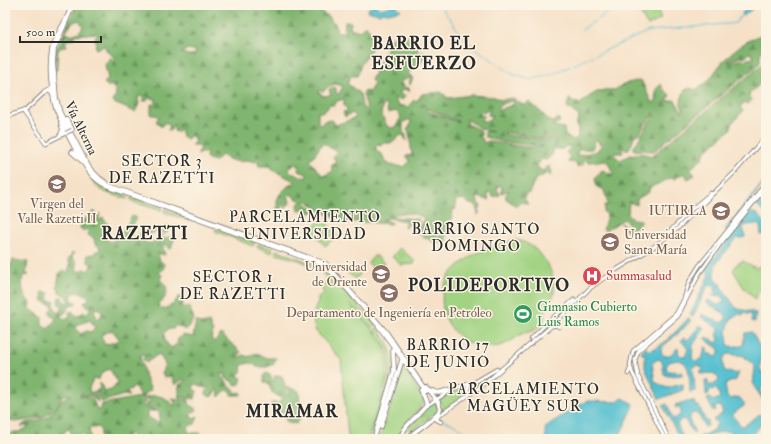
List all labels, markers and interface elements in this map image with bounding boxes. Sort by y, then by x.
scale bar [20,18,101,44]
text: 500 m [26,25,56,40]
district label: BARRIO EL ESFUERZO [371,33,477,74]
street label: Vía Alterna [61,99,101,158]
district label: SECTOR 3 DE RAZETTI [109,152,215,188]
school or university icon: Virgen del Valle Razetti II [46,173,68,195]
place label: Virgen del Valle Razetti II [17,196,97,227]
school or university icon: IUTIRLA [710,200,732,222]
place label: IUTIRLA [649,203,708,219]
district label: PARCELAMIENTO UNIVERSIDAD [229,208,381,244]
district label: BARRIO SANTO DOMINGO [412,220,540,256]
district label: RAZETTI [101,223,189,244]
place label: Universidad Santa María [624,227,688,258]
school or university icon: Universidad Santa María [599,231,621,253]
place label: Universidad de Oriente [305,259,368,290]
school or university icon: Universidad de Oriente [370,263,392,285]
hospital icon: Summasalud [581,265,603,287]
district label: SECTOR 1 DE RAZETTI [180,268,286,304]
place label: Summasalud [606,268,672,284]
district label: POLIDEPORTIVO [408,275,570,296]
school or university icon: Departamento de Ingeniería en Petróleo [378,282,400,304]
place label: Gimnasio Cubierto Luis Ramos [537,299,637,330]
sports icon: Gimnasio Cubierto Luis Ramos [512,303,534,325]
place label: Departamento de Ingeniería en Petróleo [286,305,492,322]
district label: BARRIO 17 DE JUNIO [406,336,490,373]
district label: PARCELAMIENTO MAGÜEY SUR [448,380,600,416]
district label: MIRAMAR [245,401,338,422]

